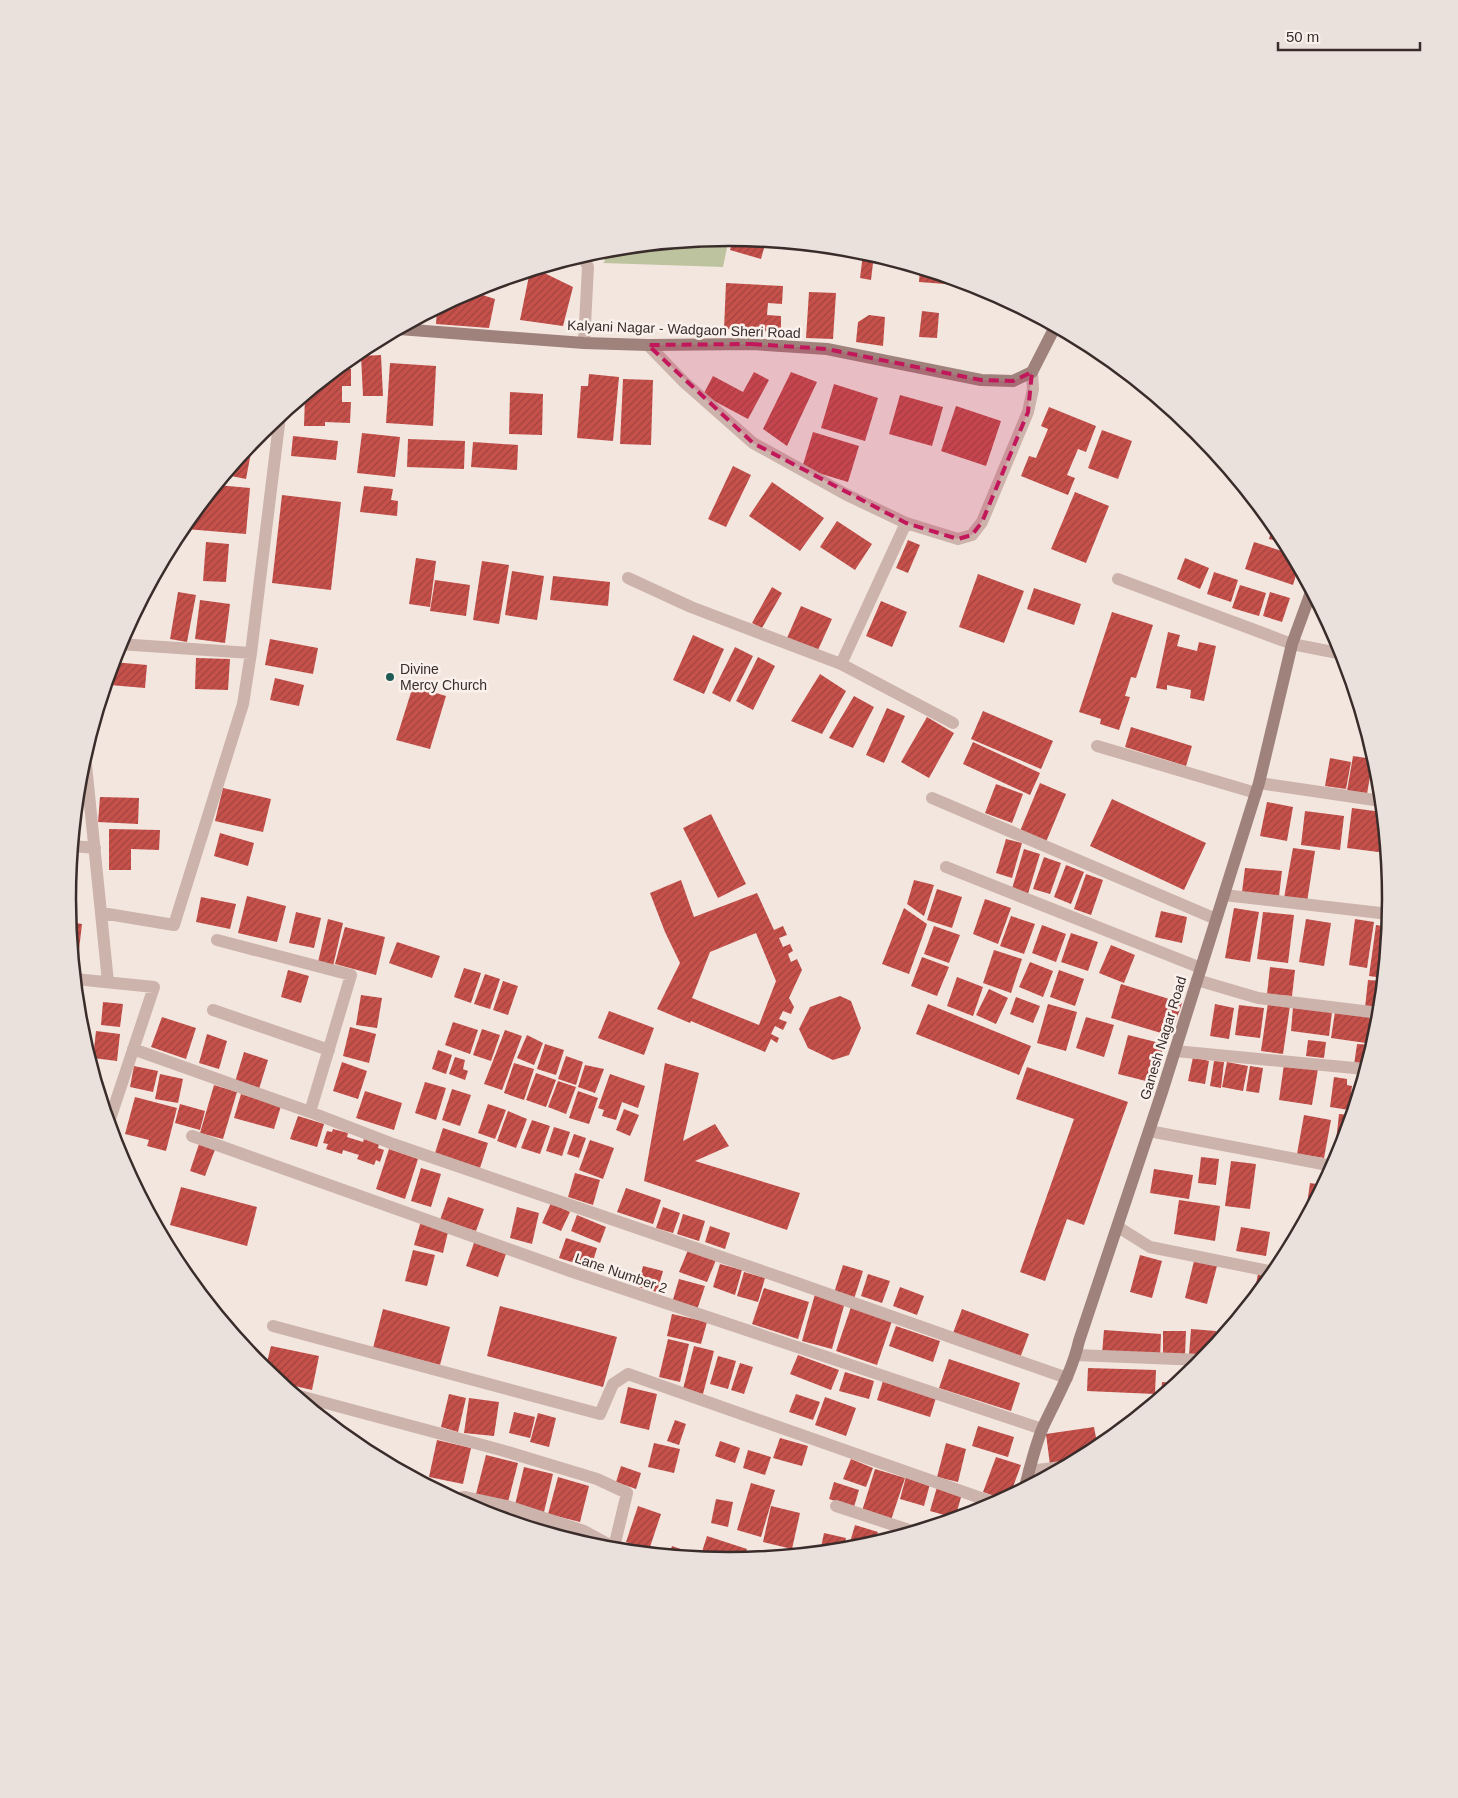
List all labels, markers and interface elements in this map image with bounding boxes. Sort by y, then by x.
scale bar [1278,20,1420,52]
text: 50 m [1286,28,1319,45]
street label: Kalyani Nagar - Wadgaon Sheri Road [567,317,801,341]
place label: Divine Mercy Church [400,661,487,693]
marker: Divine Mercy Church [384,671,396,683]
street label: Ganesh Nagar Road [1137,974,1189,1102]
street label: Lane Number 2 [573,1250,669,1296]

